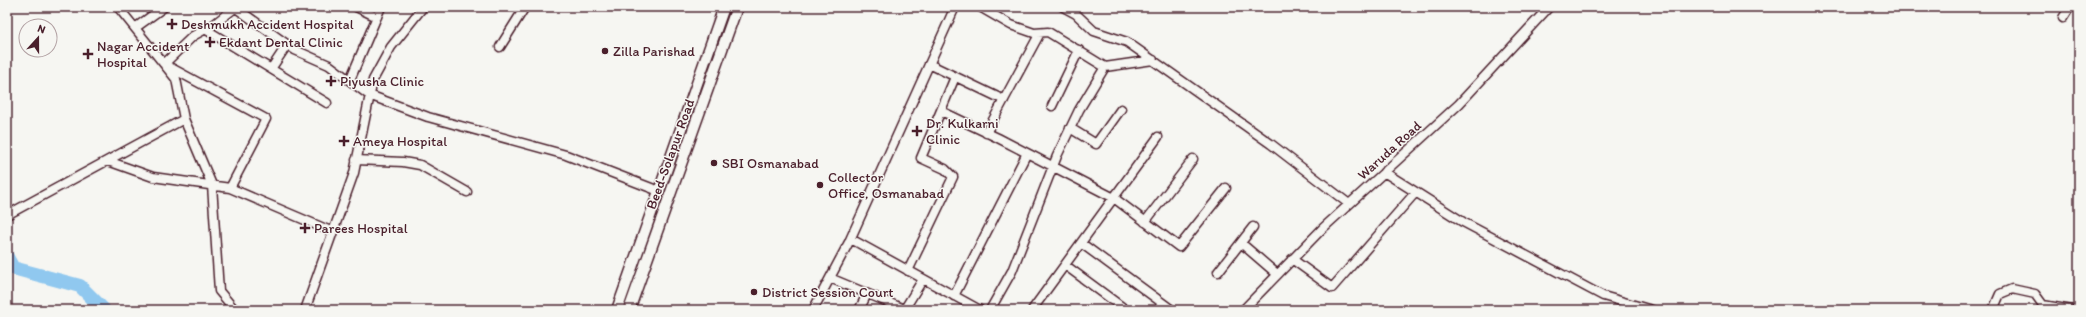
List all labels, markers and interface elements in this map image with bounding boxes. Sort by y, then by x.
place label: Deshmukh Accident Hospital [181,16,354,33]
north arrow [18,18,58,58]
marker: Deshmukh Accident Hospital [166,18,178,30]
text: N [36,22,47,37]
place label: Ekdant Dental Clinic [219,34,343,51]
marker: Ekdant Dental Clinic [204,36,216,48]
place label: Nagar Accident Hospital [97,38,189,71]
place label: Zilla Parishad [613,43,695,60]
marker: Zilla Parishad [600,46,610,56]
marker: Nagar Accident Hospital [82,48,94,60]
place label: Piyusha Clinic [340,73,424,90]
marker: Piyusha Clinic [325,75,337,87]
street label: Beed-Solapur Road [643,96,698,212]
place label: Dr. Kulkarni Clinic [926,115,999,148]
street label: Waruda Road [1354,117,1425,183]
marker: Dr. Kulkarni Clinic [911,125,923,137]
place label: Ameya Hospital [353,133,447,150]
marker: Ameya Hospital [338,135,350,147]
place label: SBI Osmanabad [722,155,819,172]
marker: SBI Osmanabad [709,158,719,168]
place label: Collector Office, Osmanabad [828,169,944,202]
marker: Collector Office, Osmanabad [815,180,825,190]
place label: Parees Hospital [314,220,408,237]
marker: Parees Hospital [299,222,311,234]
place label: District Session Court [762,284,894,301]
marker: District Session Court [749,287,759,297]

